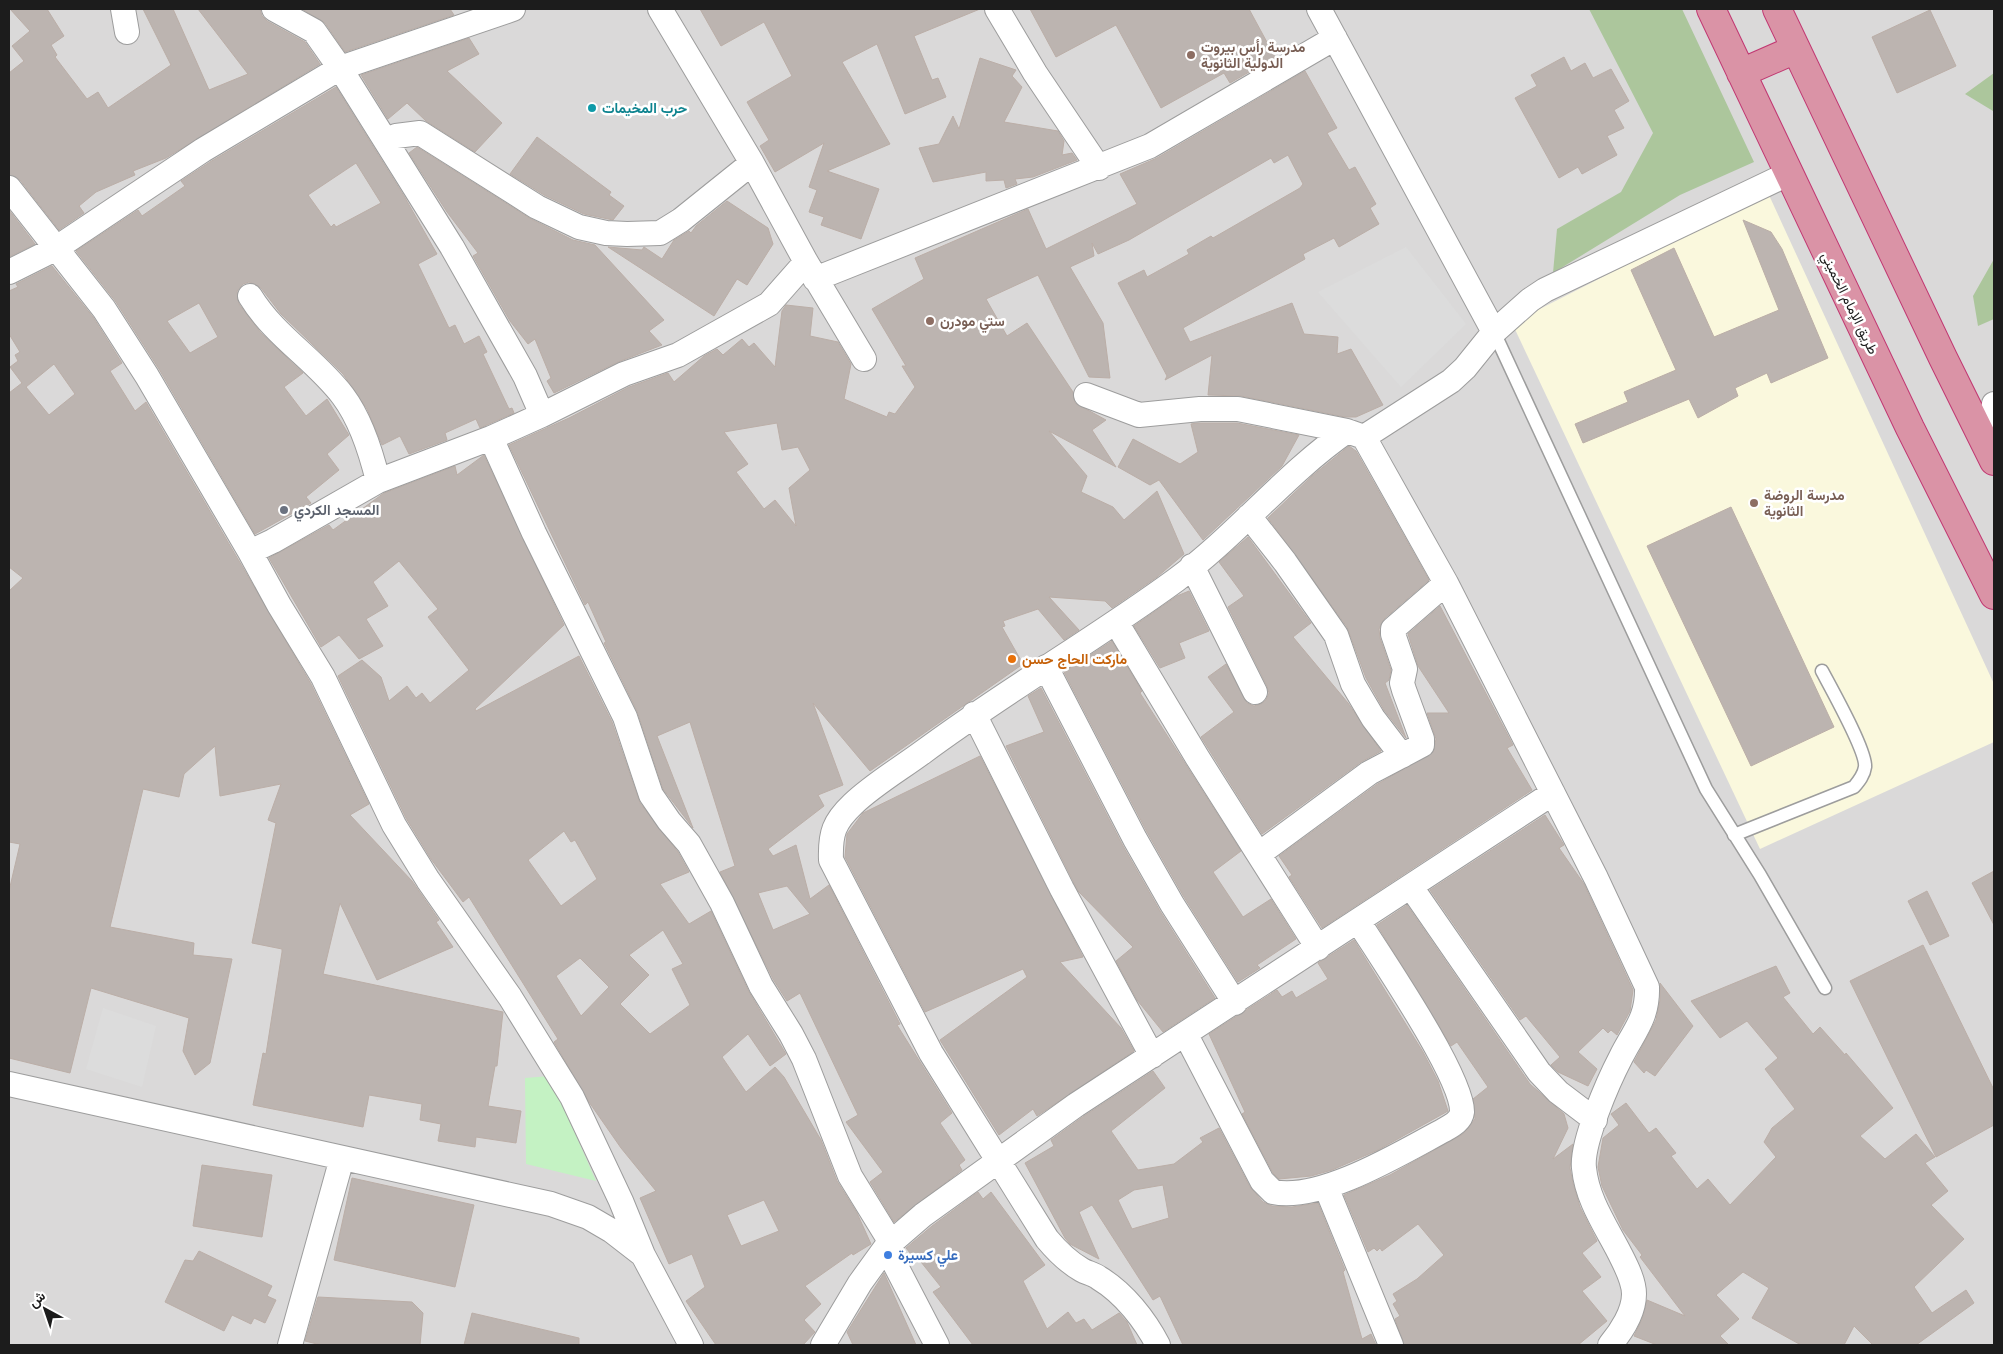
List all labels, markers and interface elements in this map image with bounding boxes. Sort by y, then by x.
place label: مدرسة رأس بيروت الدولية الثانوية [1201,38,1306,72]
marker: مدرسة رأس بيروت الدولية الثانوية [1185,49,1197,61]
place label: حرب المخيمات [602,99,688,117]
marker: حرب المخيمات [586,102,598,114]
street label: طريق الإمام الخميني [1815,249,1883,358]
place label: ستي مودرن [940,312,1005,333]
marker: ستي مودرن [924,315,936,327]
place label: مدرسة الروضة الثانوية [1764,486,1845,520]
marker: مدرسة الروضة الثانوية [1748,497,1760,509]
place label: المسجد الكردي [294,501,379,522]
marker: المسجد الكردي [278,504,290,516]
place label: ماركت الحاج حسن [1022,650,1127,669]
marker: ماركت الحاج حسن [1006,653,1018,665]
place label: علي كسيرة [898,1246,958,1267]
marker: علي كسيرة [882,1249,894,1261]
north arrow [20,1284,70,1334]
text: ش [24,1287,49,1311]

